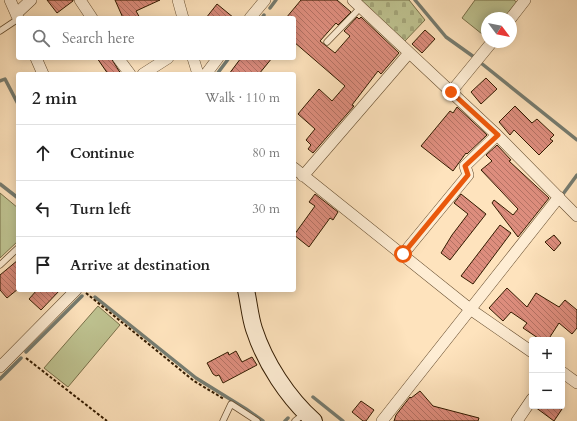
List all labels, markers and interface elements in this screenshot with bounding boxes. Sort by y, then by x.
north arrow [481,12,517,48]
search box [16,16,296,60]
icon: search [30,27,52,49]
text: Search here [62,28,135,48]
route end [442,83,460,101]
text: 2 min [32,87,77,110]
text: Walk · 110 m [205,89,280,107]
icon: ahead [32,142,54,164]
text: Continue [70,143,135,163]
text: 80 m [252,144,280,162]
icon: left [32,198,54,220]
text: Turn left [70,199,131,219]
text: 30 m [252,200,280,218]
route start [394,245,412,263]
icon: arrive [32,254,54,276]
text: Arrive at destination [70,255,210,275]
map controls [529,337,565,409]
button: + [529,337,565,373]
button: − [529,373,565,409]

